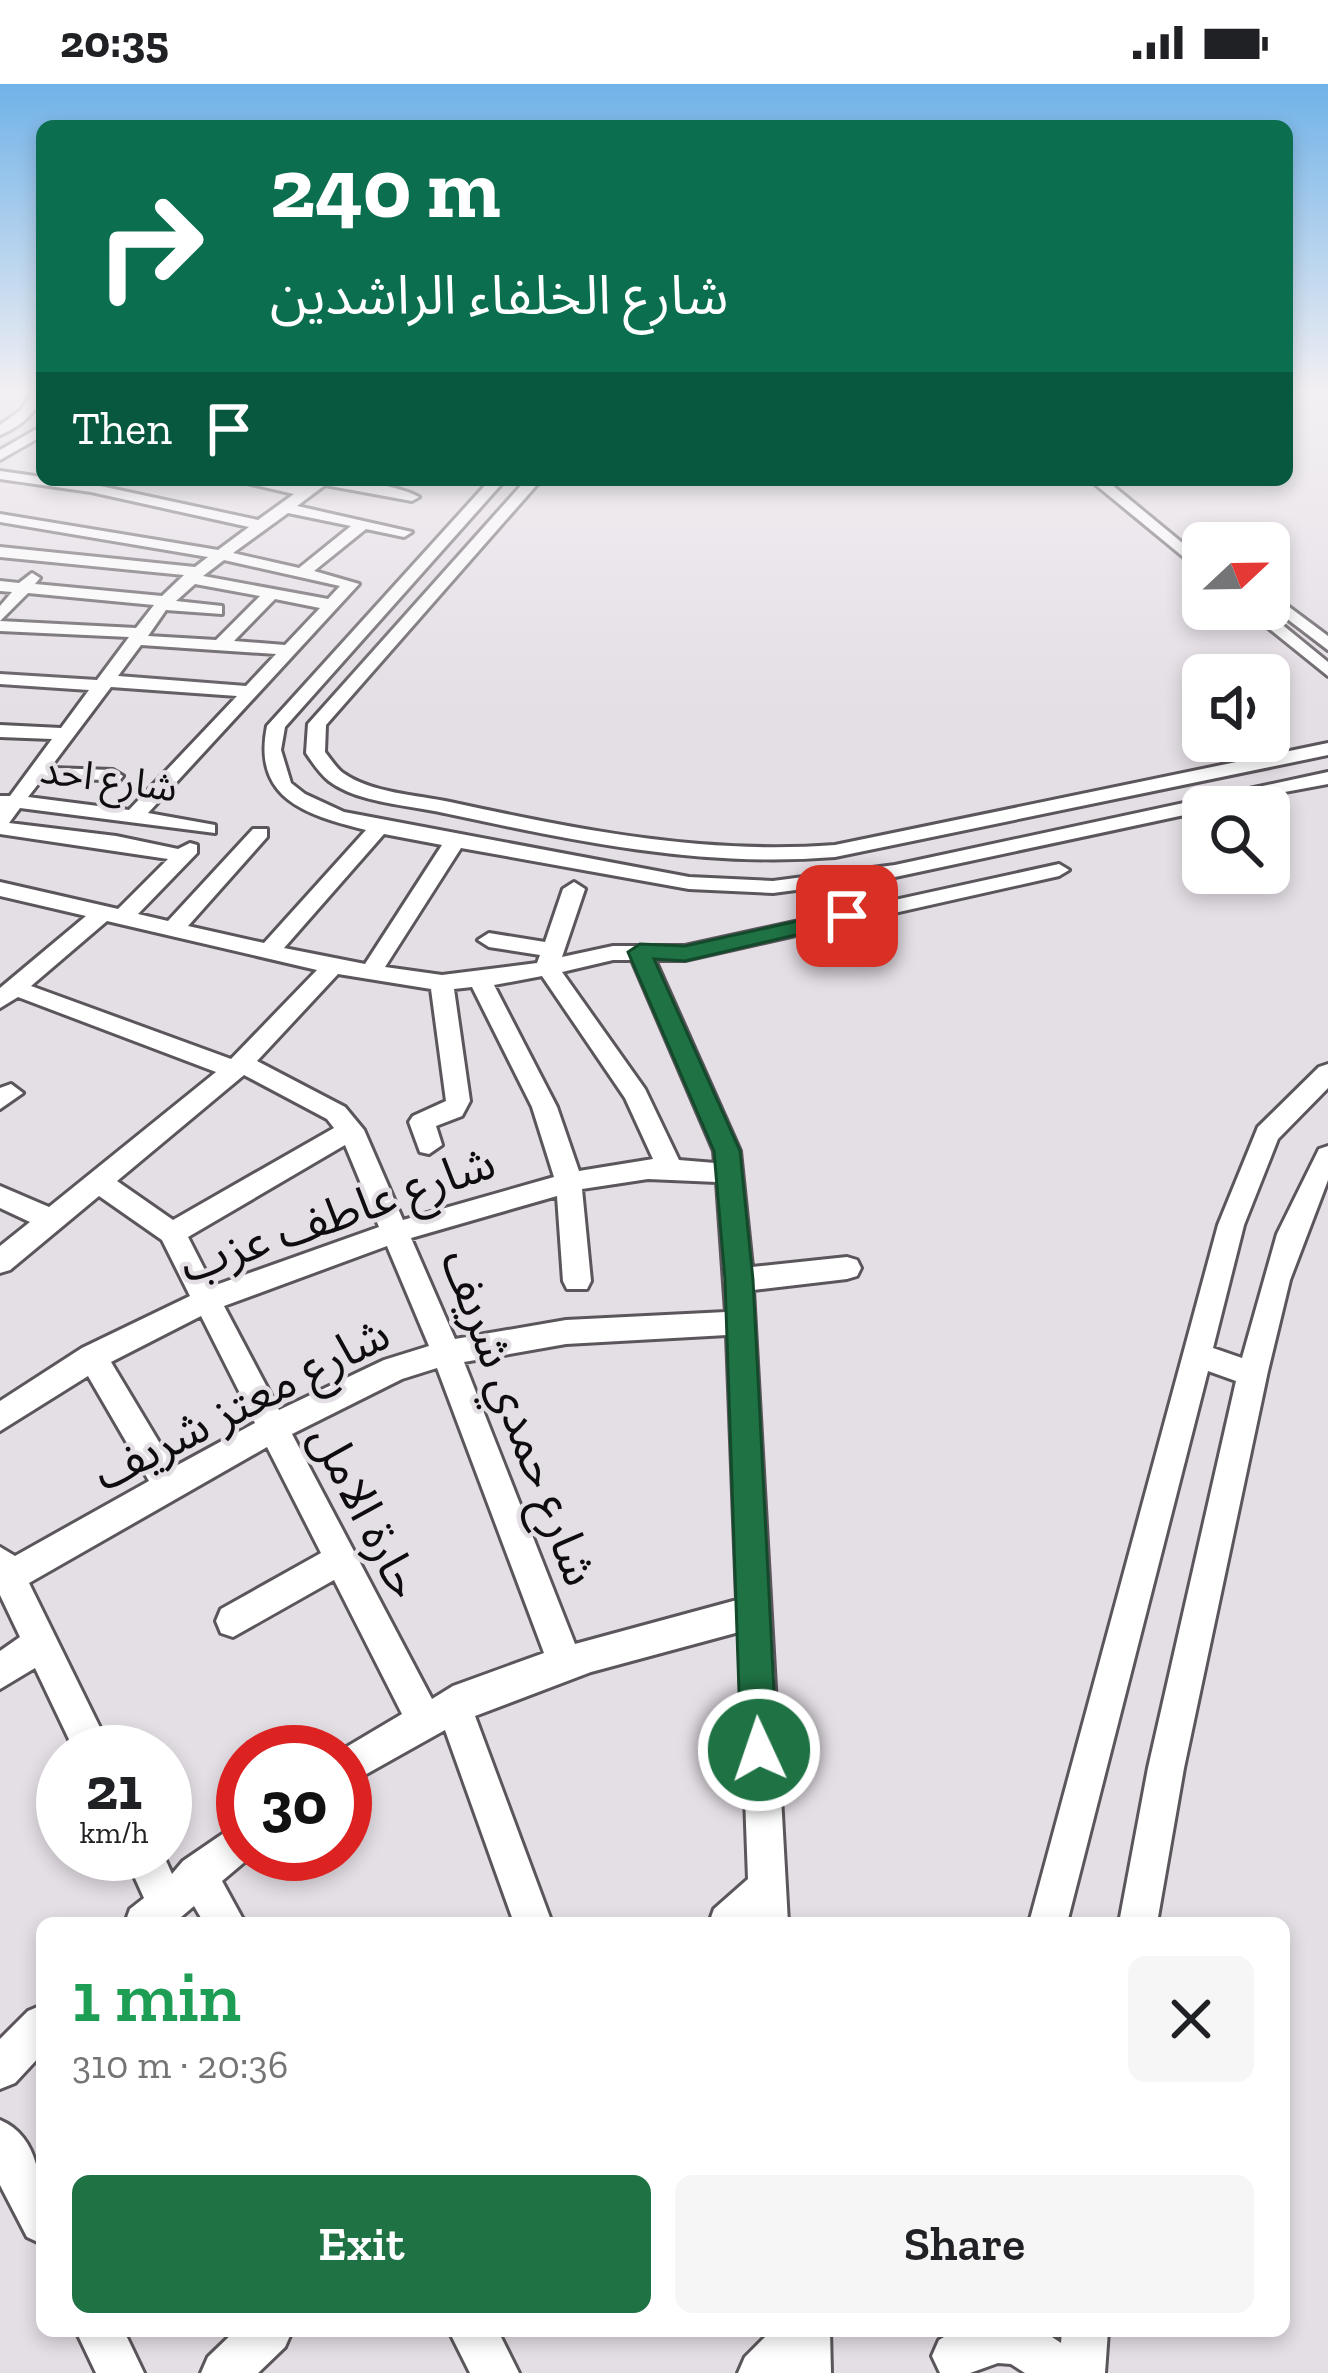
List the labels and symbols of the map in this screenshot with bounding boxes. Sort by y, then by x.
north arrow [1182,522,1290,630]
street label: شارع احد [37,746,180,816]
pin [796,865,898,967]
street label: شارع عاطف عزب [172,1133,504,1301]
street label: شارع حمدي شريف [422,1241,610,1596]
street label: شارع معتز شريف [84,1304,402,1509]
street label: حارة الامل [299,1415,435,1608]
position arrow [696,1687,822,1813]
speed limit sign: 30 [216,1725,372,1881]

